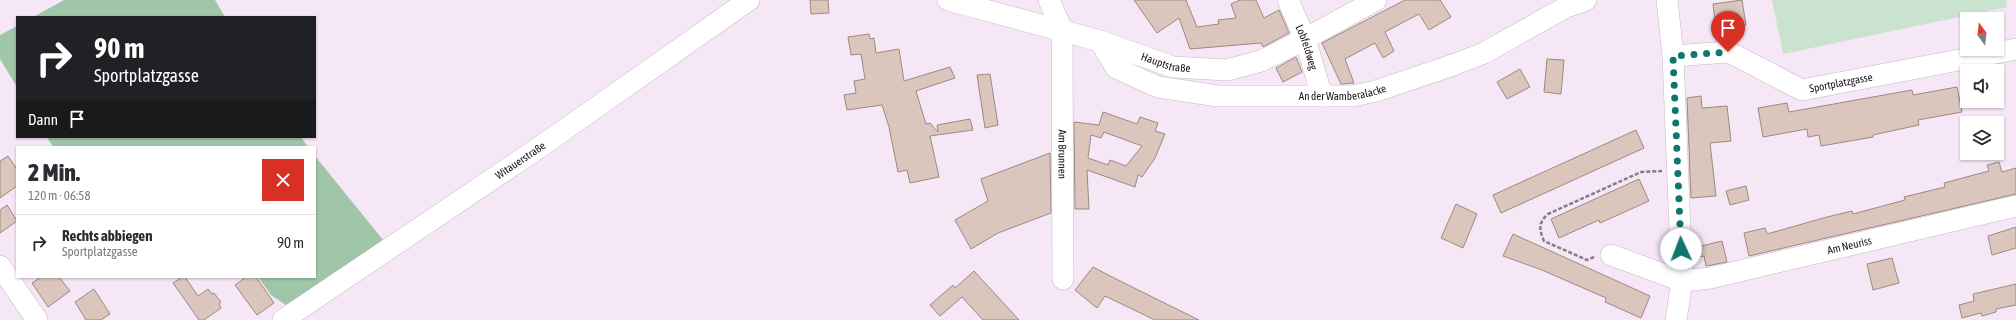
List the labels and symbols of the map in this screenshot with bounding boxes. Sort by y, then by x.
pin [1711,11,1745,52]
north arrow [1960,12,2004,56]
street label: Lobfeldweg [1294,23,1320,72]
street label: Hauptstraße [1140,50,1191,74]
street label: Sportplatzgasse [1808,71,1873,94]
street label: An der Wamberalacke [1299,82,1388,102]
street label: Am Brunnen [1056,129,1069,179]
street label: Witauerstraße [493,139,548,181]
position arrow [1660,228,1702,270]
street label: Am Neuriss [1826,234,1873,256]

